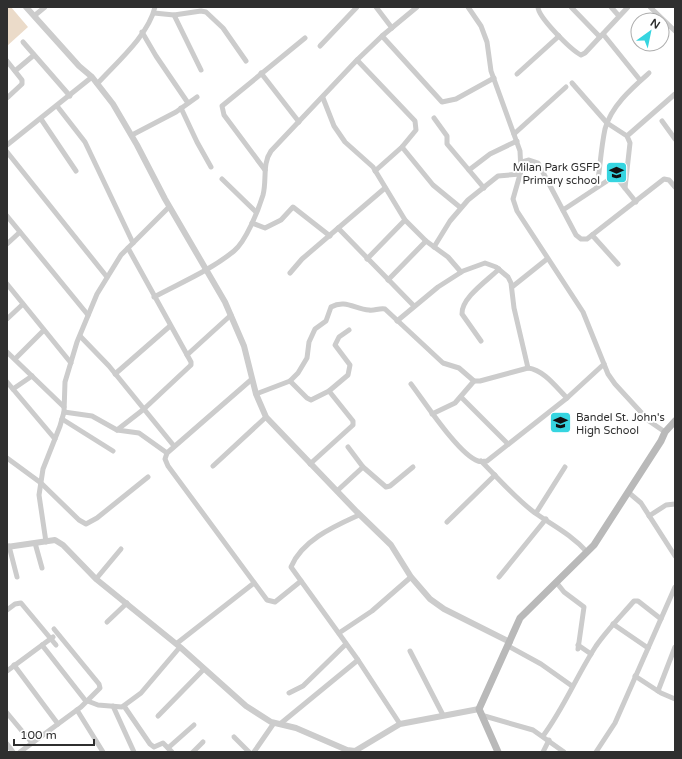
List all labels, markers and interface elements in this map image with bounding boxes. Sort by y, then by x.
north arrow [630,12,670,52]
text: N [648,16,662,32]
school or university icon: Milan Park GSFP Primary school [603,160,629,186]
place label: Milan Park GSFP Primary school [513,161,600,187]
school or university icon: Bandel St. John's High School [547,410,573,436]
place label: Bandel St. John's High School [576,411,665,437]
scale bar [14,721,94,747]
text: 100 m [20,728,57,742]

